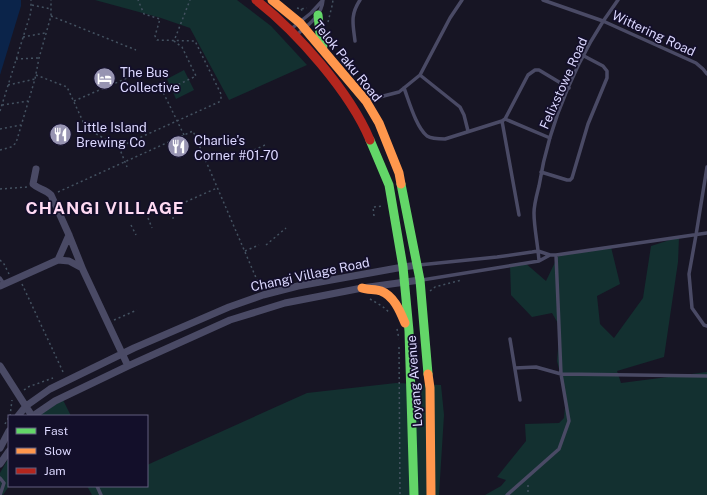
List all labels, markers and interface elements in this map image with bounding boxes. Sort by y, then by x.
street label: Wittering Road [610,8,698,59]
street label: Telok Paku Road [310,18,385,105]
street label: Felixstowe Road [536,35,590,131]
place label: The Bus Collective [120,65,180,95]
hotel icon: The Bus Collective [92,66,118,92]
place label: Little Island Brewing Co [76,120,147,150]
restaurant icon: Little Island Brewing Co [48,121,74,147]
place label: Charlie's Corner #01-70 [194,133,279,163]
restaurant icon: Charlie's Corner #01-70 [166,134,192,160]
district label: CHANGI VILLAGE [25,198,185,218]
street label: Changi Village Road [249,255,371,294]
street label: Loyang Avenue [404,335,425,427]
legend [8,415,148,487]
text: Fast [44,424,69,438]
text: Slow [44,444,72,458]
text: Jam [44,464,66,478]

